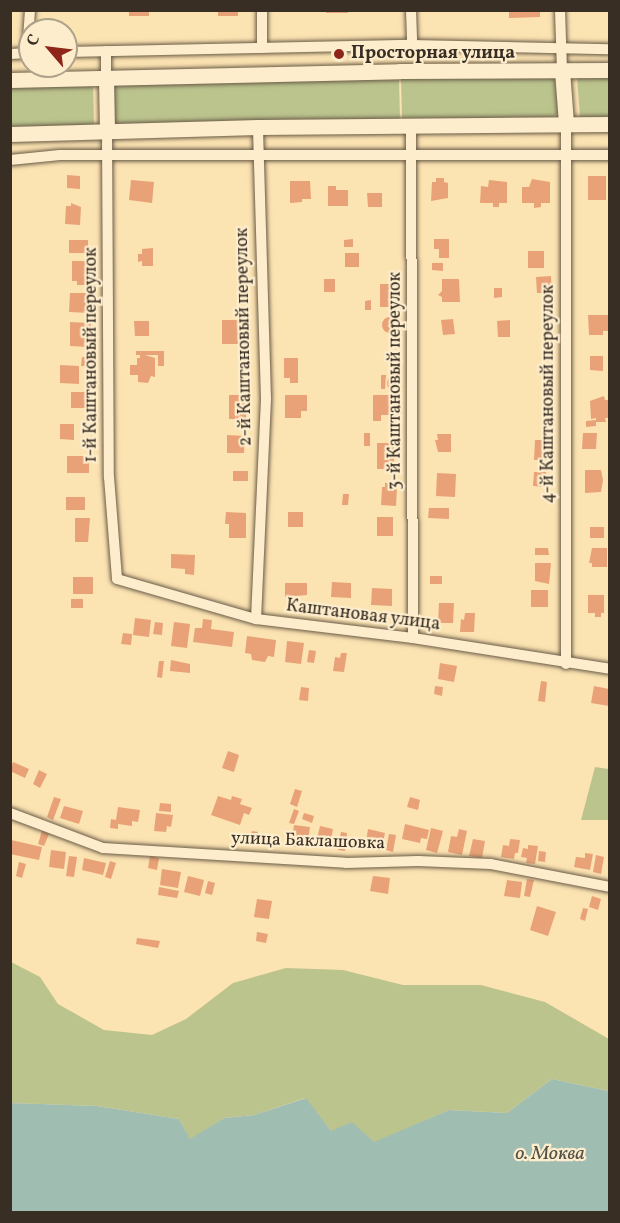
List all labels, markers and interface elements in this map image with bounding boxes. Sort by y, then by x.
north arrow [18,18,78,78]
text: С [22,31,46,50]
place label: Просторная улица [351,43,515,65]
marker: Просторная улица [332,47,346,61]
street label: 2-й Каштановый переулок [232,228,258,446]
street label: 1-й Каштановый переулок [81,247,103,463]
street label: 3-й Каштановый переулок [385,272,407,490]
street label: 4-й Каштановый переулок [538,285,560,503]
street label: Каштановая улица [284,596,442,636]
street label: улица Баклашовка [230,829,386,855]
water label: о. Моква [515,1142,585,1166]

